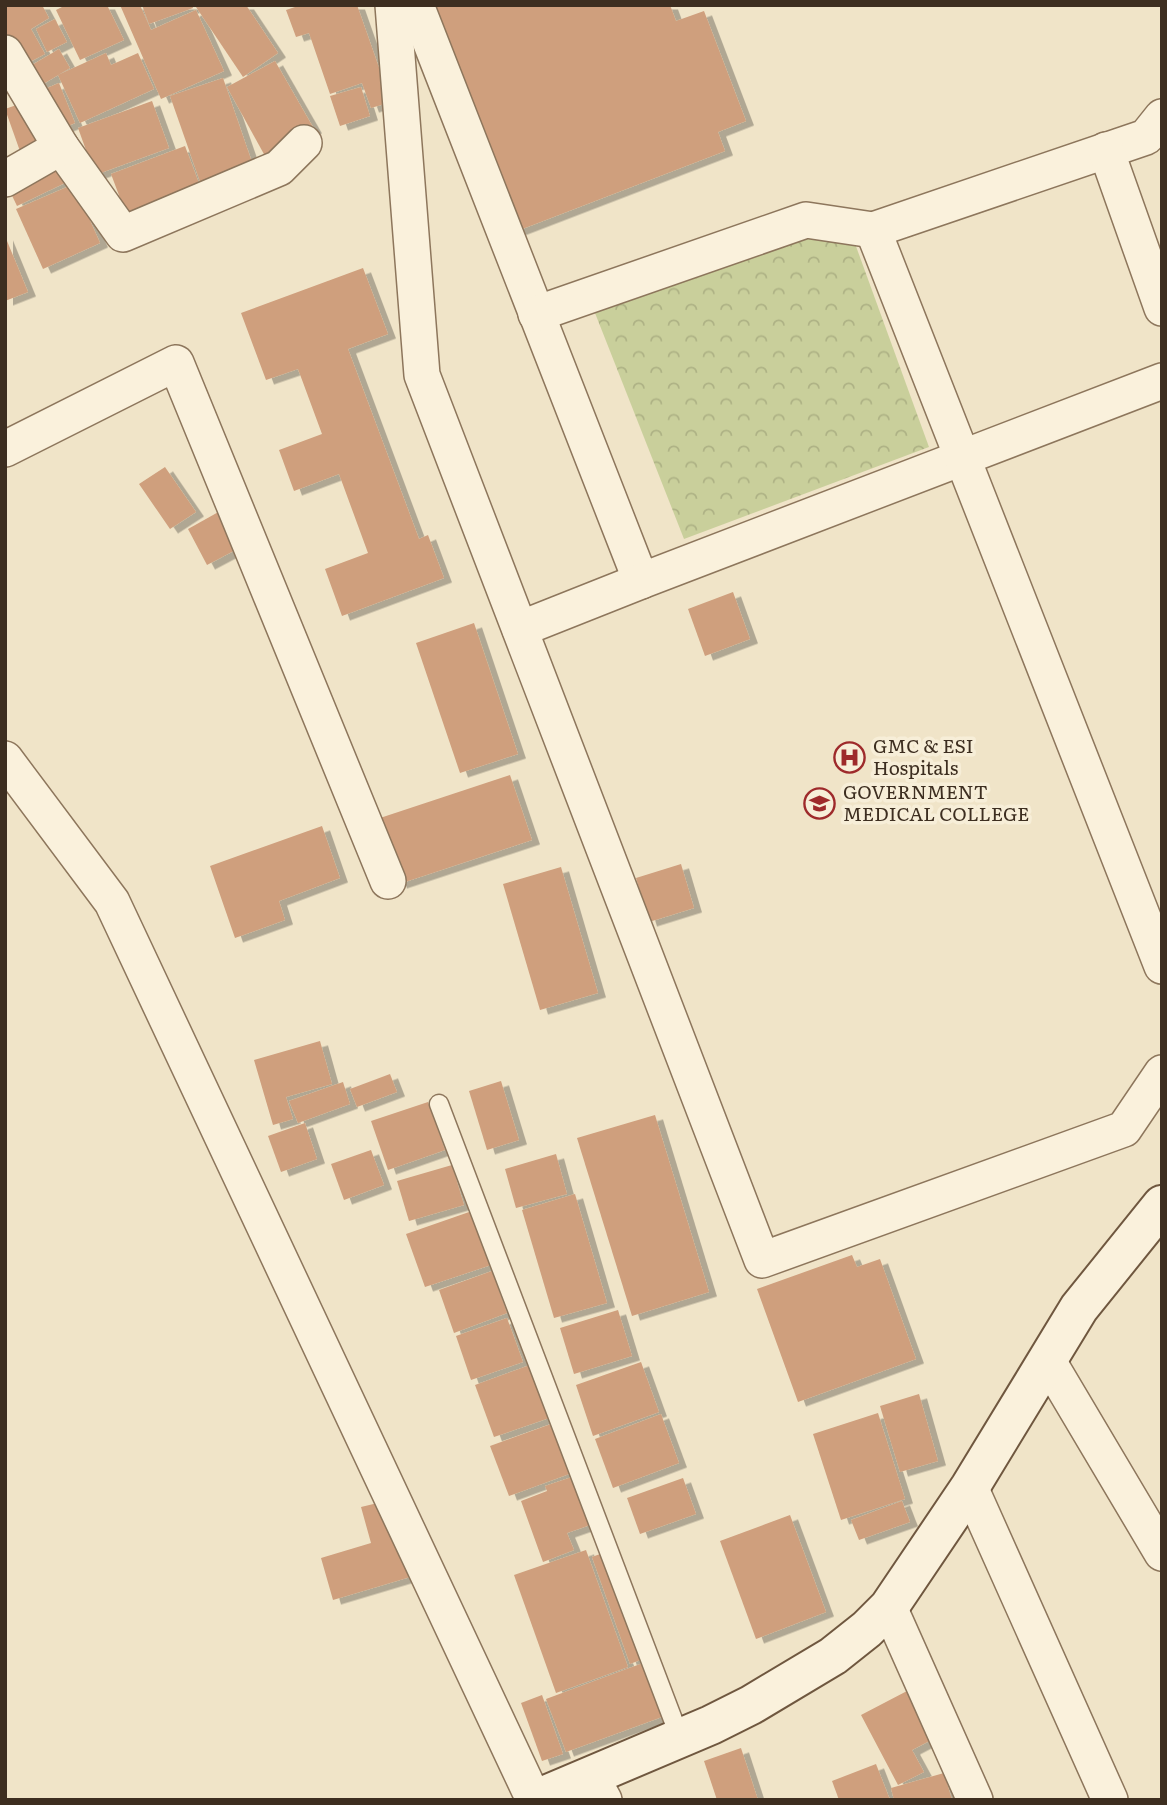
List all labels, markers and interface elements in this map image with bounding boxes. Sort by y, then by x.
place label: GMC & ESI Hospitals [873,731,974,781]
hospital icon: GMC & ESI Hospitals [833,740,867,774]
place label: GOVERNMENT MEDICAL COLLEGE [843,777,1029,827]
school or university icon: GOVERNMENT MEDICAL COLLEGE [803,786,837,820]

